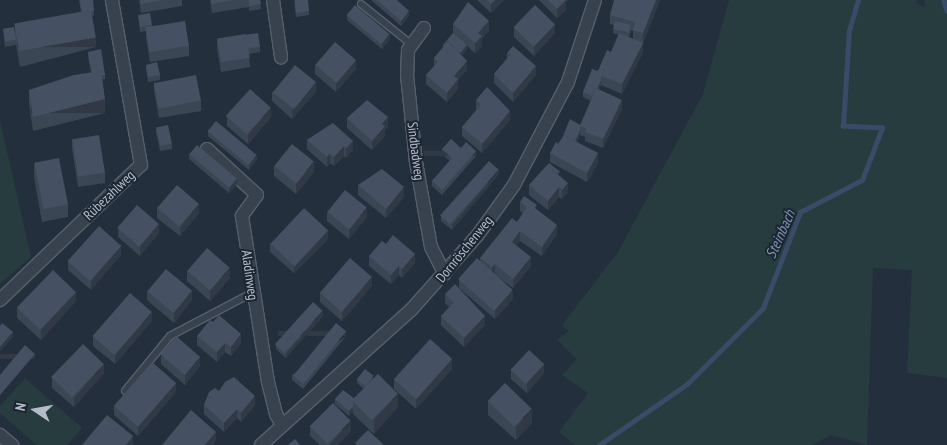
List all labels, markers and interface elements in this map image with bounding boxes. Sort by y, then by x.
street label: Sindbadweg [404,121,428,181]
street label: Rübezahlweg [80,167,138,223]
water label: Steinbach [761,207,799,261]
street label: Dornröschenweg [432,212,496,286]
street label: Aladinweg [238,249,262,301]
north arrow [10,385,60,435]
text: N [11,401,30,412]

